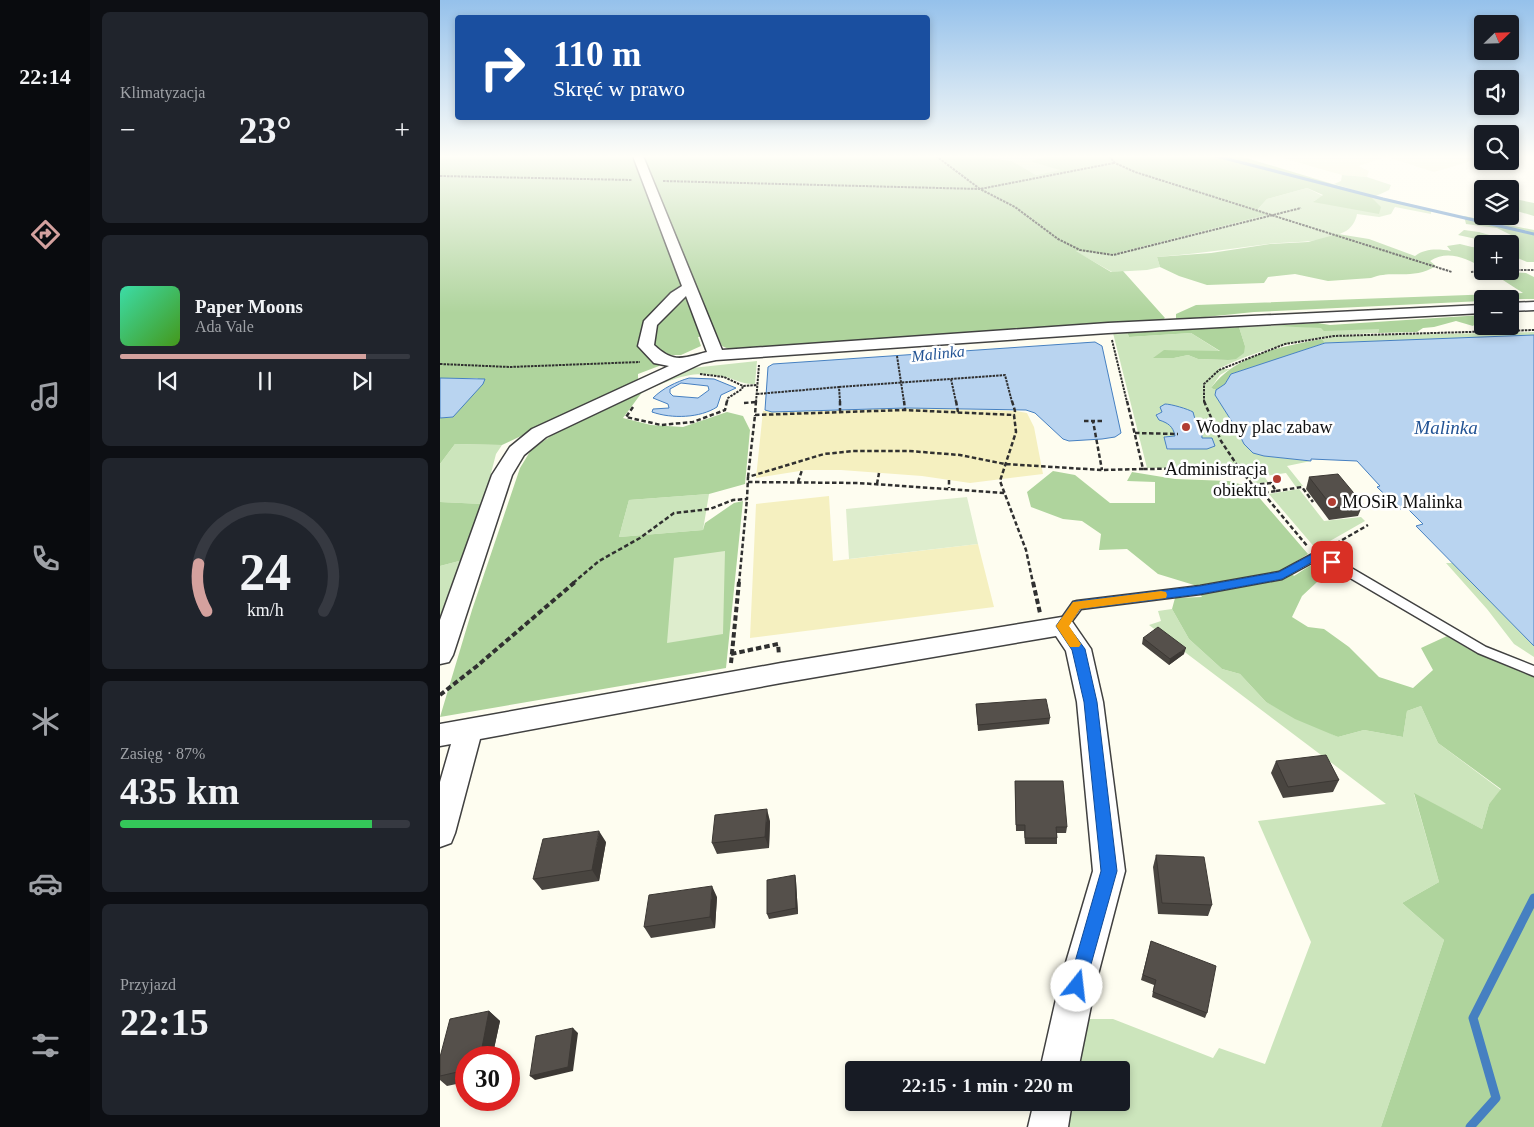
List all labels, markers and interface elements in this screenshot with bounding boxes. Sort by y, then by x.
north arrow [1474,15,1519,60]
map controls [1474,15,1519,335]
icon: right [470,35,535,100]
text: 110 m [553,35,641,74]
text: 22:14 [19,64,71,89]
button: sound [1474,70,1519,115]
text: Skręć w prawo [553,76,685,101]
text: Klimatyzacja [120,84,205,101]
text: 23° [238,109,292,151]
text: − [120,114,136,145]
text: + [394,114,410,145]
button: search [1474,125,1519,170]
button: layers [1474,180,1519,225]
icon: directions [28,217,63,252]
button: + [1474,235,1519,280]
button: − [1474,290,1519,335]
text: Paper Moons [195,296,303,317]
text: Ada Vale [195,318,254,335]
water label: Malinka [910,342,965,365]
icon: previous [154,367,182,395]
icon: pause [251,367,279,395]
icon: next [348,367,376,395]
icon: music [28,379,63,414]
place label: Wodny plac zabaw [1196,417,1333,437]
water label: Malinka [1413,417,1478,438]
marker: Wodny plac zabaw [1180,421,1192,433]
place label: Administracja obiektu [1165,459,1267,500]
marker: Administracja obiektu [1271,473,1283,485]
place label: MOSiR Malinka [1342,492,1463,512]
marker: MOSiR Malinka [1326,496,1338,508]
icon: phone [28,541,63,576]
pin [1311,541,1353,583]
text: 24 [239,544,291,601]
icon: arrive [1318,548,1346,576]
text: km/h [247,600,283,620]
icon: climate [28,704,63,739]
text: Zasięg · 87% [120,745,205,762]
text: 435 km [120,770,239,812]
icon: car [28,866,63,901]
position arrow [1050,959,1102,1011]
text: Przyjazd [120,976,176,993]
text: 22:15 [120,1001,209,1043]
icon: filters [28,1028,63,1063]
speed limit sign: 30 [455,1046,520,1111]
text: 22:15 · 1 min · 220 m [902,1075,1073,1096]

